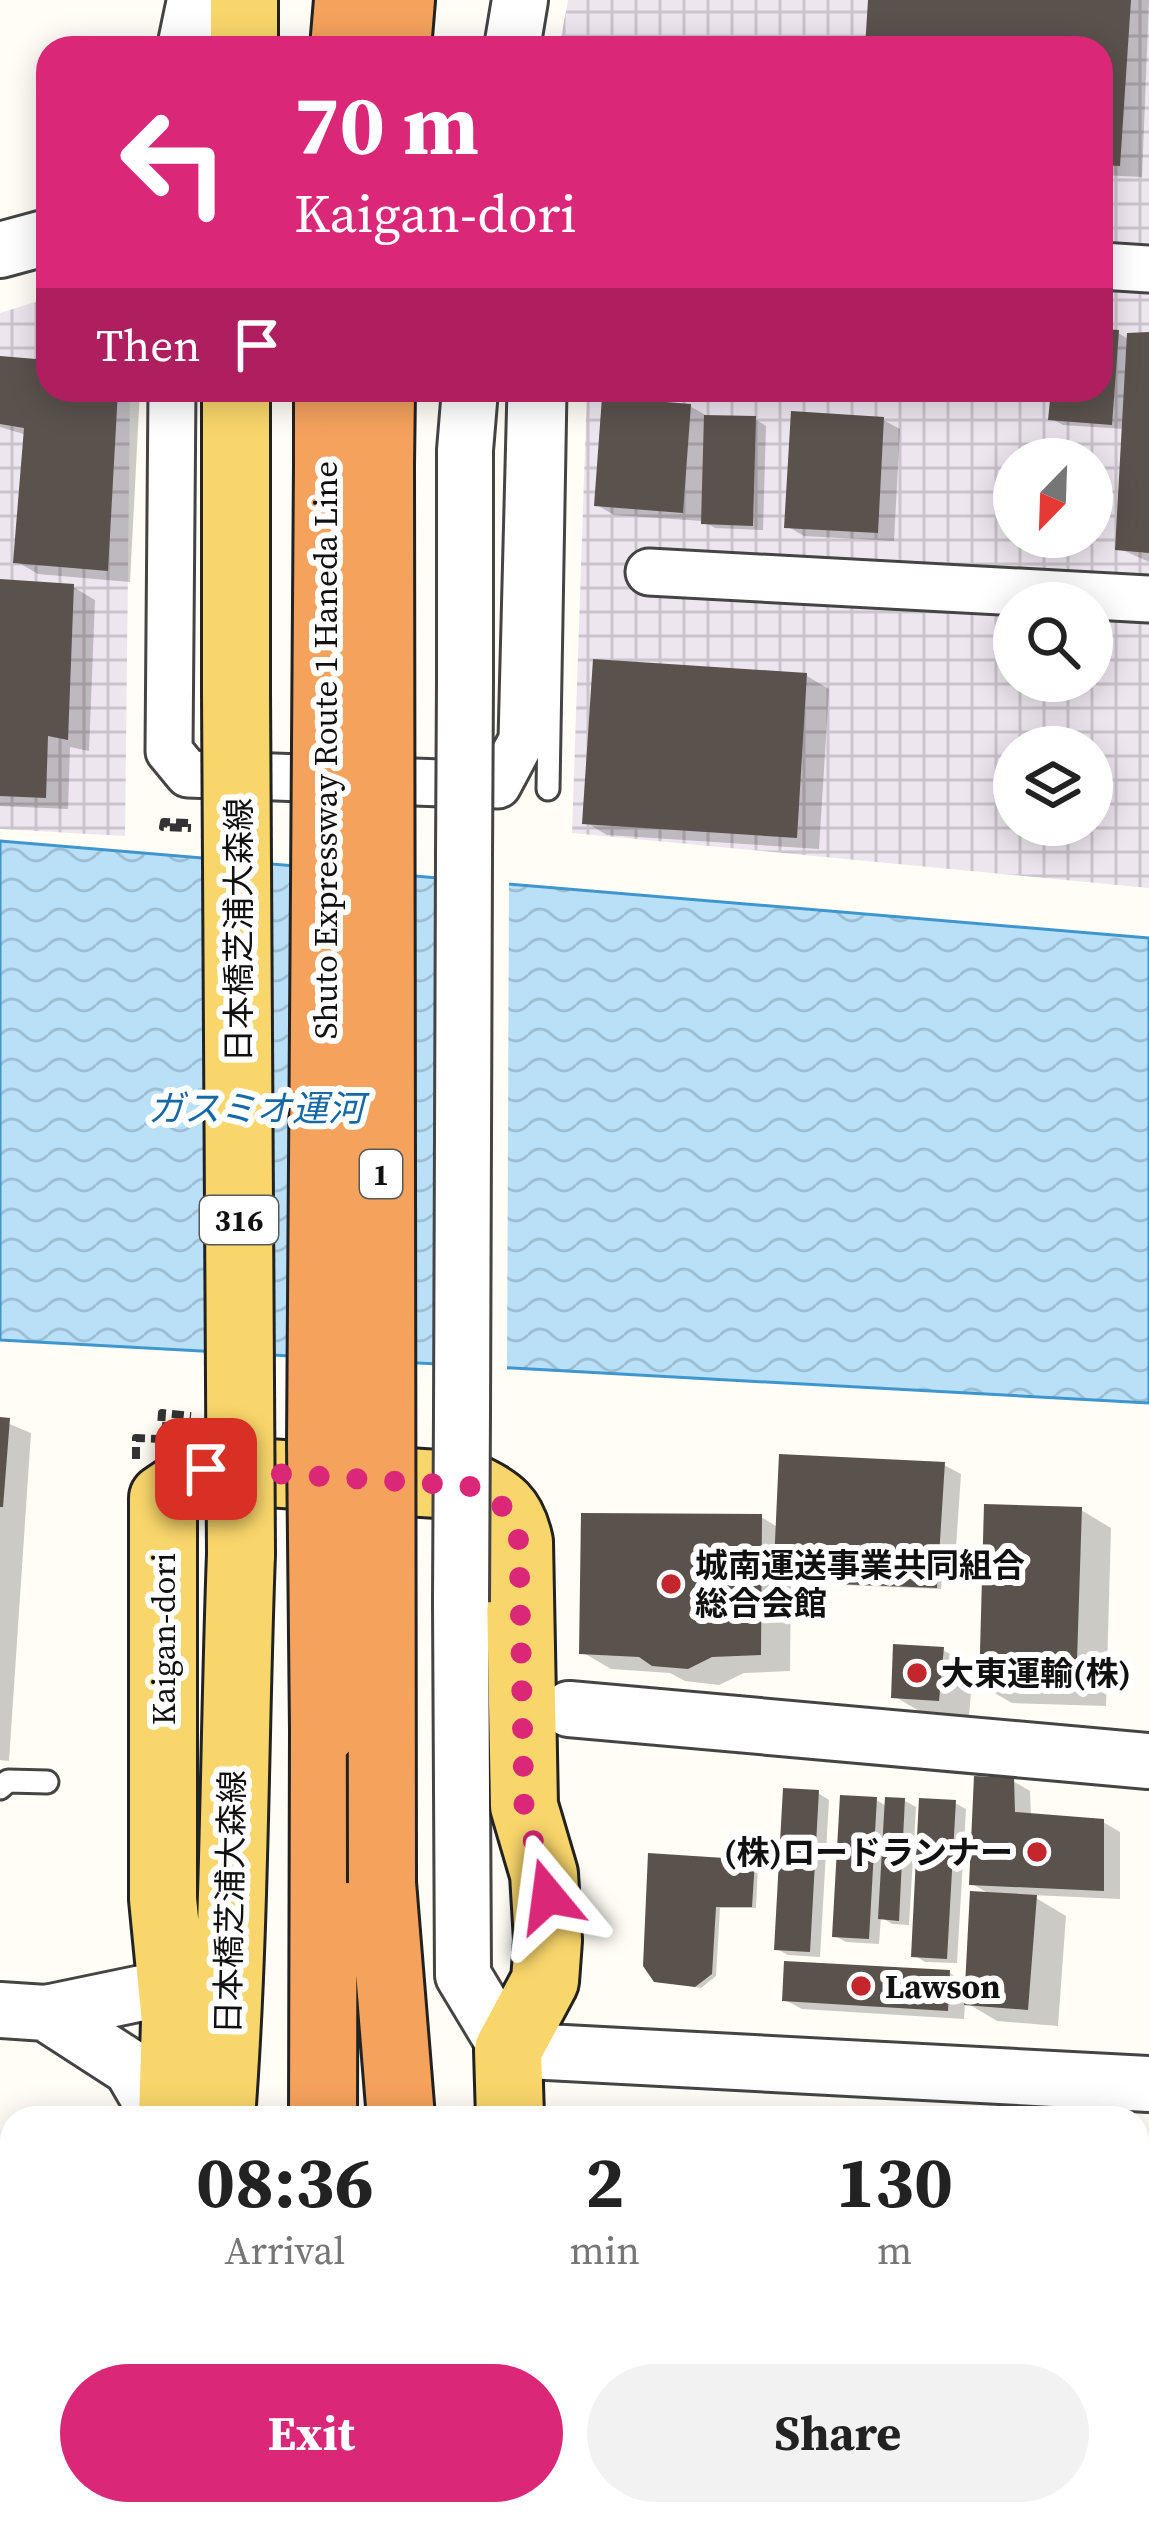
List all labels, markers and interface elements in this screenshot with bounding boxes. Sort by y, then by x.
text: 70 m [294,67,479,182]
icon: left [96,84,252,240]
text: Kaigan-dori [294,176,576,250]
icon: arrive [224,312,290,378]
text: Then [96,314,200,376]
north arrow [993,438,1113,558]
map controls [993,438,1113,846]
street label: Shuto Expressway Route 1 Haneda Line [303,461,348,1039]
button: search [993,582,1113,702]
button: layers [993,726,1113,846]
street label: 日本橋芝浦大森線 [216,798,261,1062]
water label: ガスミオ運河 [148,1084,370,1133]
road number: 1 [360,1150,402,1198]
road number: 316 [200,1196,278,1244]
pin [155,1418,257,1520]
icon: arrive [173,1436,239,1502]
place label: 城南運送事業共同組合 総合会館 [695,1543,1025,1626]
street label: Kaigan-dori [141,1553,186,1725]
marker: 城南運送事業共同組合 総合会館 [658,1571,684,1597]
place label: 大東運輸(株) [941,1651,1131,1696]
marker: 大東運輸(株) [904,1660,930,1686]
street label: 日本橋芝浦大森線 [205,1770,255,2034]
place label: (株)ロードランナー [724,1830,1013,1875]
position arrow [485,1833,611,1959]
marker: (株)ロードランナー [1024,1839,1050,1865]
place label: Lawson [885,1964,1000,2009]
marker: Lawson [848,1973,874,1999]
text: 08:36 [196,2132,374,2231]
text: 2 [585,2132,624,2231]
text: 130 [836,2132,953,2231]
text: Arrival [225,2224,345,2277]
text: min [570,2224,640,2277]
text: m [877,2224,912,2277]
button: Exit [60,2364,563,2502]
button: Share [587,2364,1089,2502]

